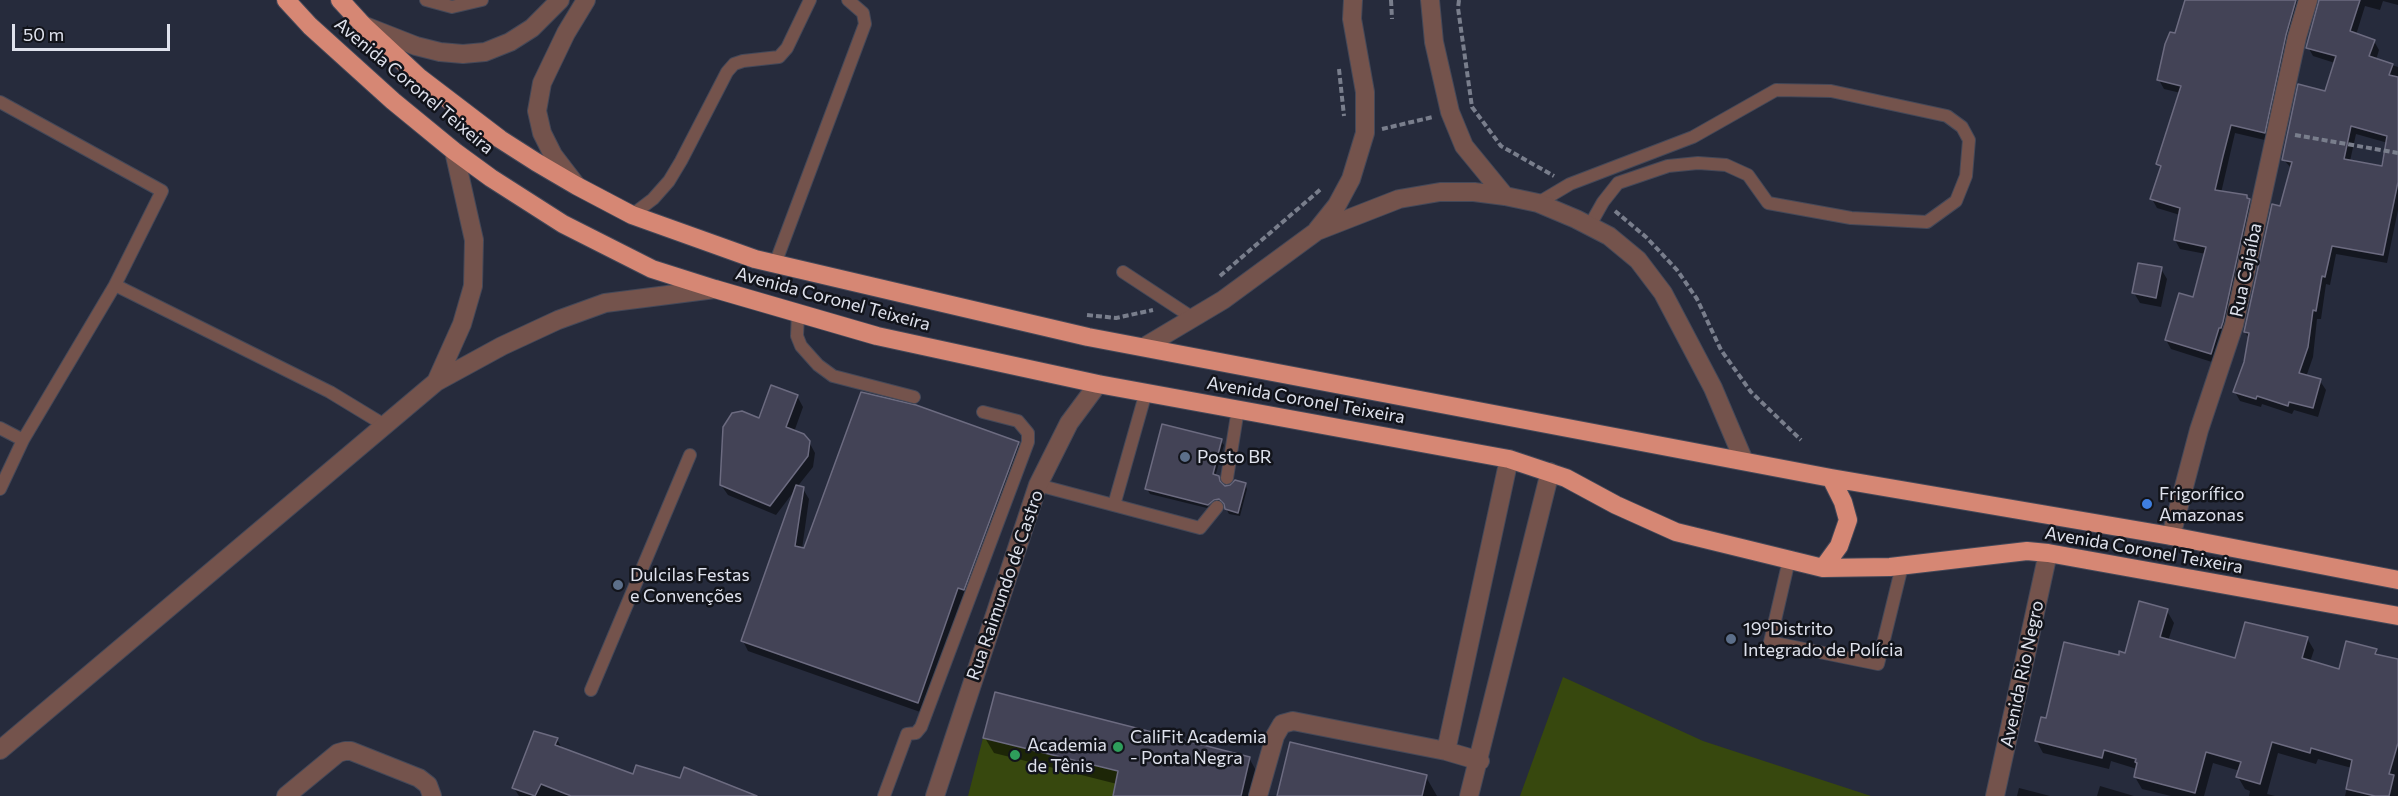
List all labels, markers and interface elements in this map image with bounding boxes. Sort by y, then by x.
scale bar [15,12,172,50]
street label: Avenida Coronel Teixeira [330,13,498,159]
text: 50 m [23,23,64,45]
street label: Rua Cajaíba [2226,221,2266,319]
street label: Avenida Coronel Teixeira [733,263,933,335]
street label: Avenida Coronel Teixeira [1205,372,1407,428]
place label: Posto BR [1197,446,1272,468]
marker: Posto BR [1178,450,1192,464]
place label: Frigorífico Amazonas [2159,483,2244,526]
street label: Rua Raimundo de Castro [962,487,1048,683]
marker: Frigorífico Amazonas [2140,497,2154,511]
street label: Avenida Coronel Teixeira [2043,522,2245,578]
place label: Dulcilas Festas e Convenções [630,564,750,606]
marker: Dulcilas Festas e Convenções [611,578,625,592]
street label: Avenida Rio Negro [1996,599,2048,749]
place label: 19°Distrito Integrado de Polícia [1743,618,1903,660]
marker: 19°Distrito Integrado de Polícia [1724,632,1738,646]
place label: CaliFit Academia - Ponta Negra [1130,726,1267,768]
place label: Academia de Tênis [1027,734,1107,777]
marker: CaliFit Academia - Ponta Negra [1111,740,1125,754]
marker: Academia de Tênis [1008,748,1022,762]

